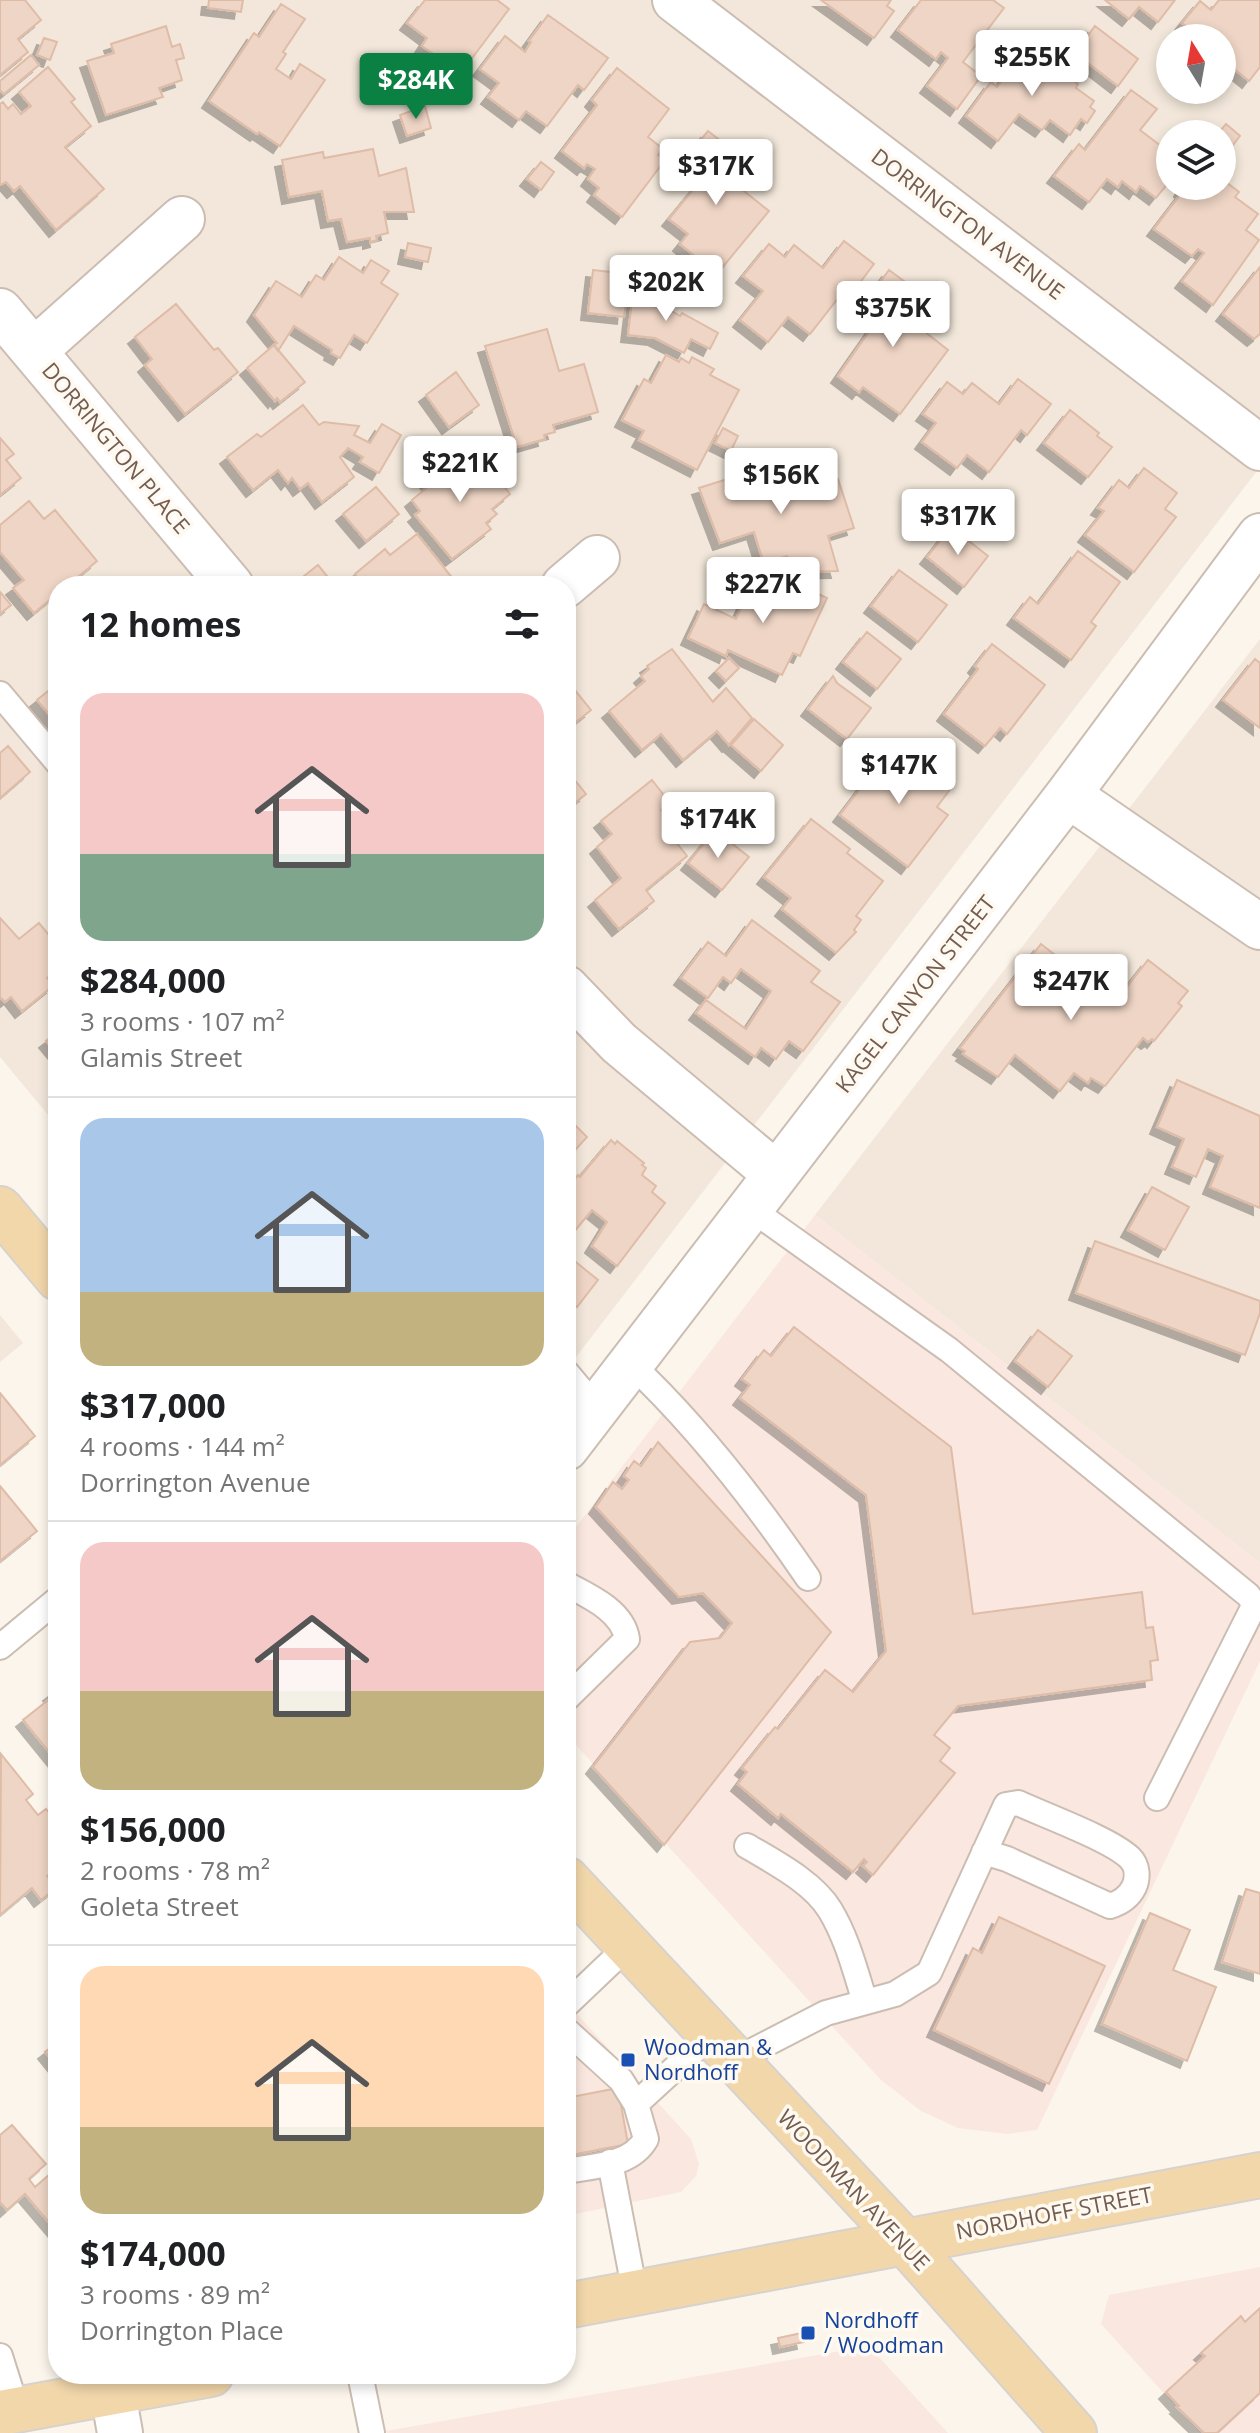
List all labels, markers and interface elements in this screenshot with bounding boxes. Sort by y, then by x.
north arrow [1156,24,1236,104]
map controls [1156,24,1236,200]
pin: $255K [976,30,1088,98]
text: $255K [994,38,1070,74]
pin: $284K [360,53,472,121]
text: $284K [378,61,454,97]
button: layers [1156,120,1236,200]
pin: $317K [660,139,772,207]
street label: DORRINGTON AVENUE [866,141,1071,306]
text: $317K [678,147,754,183]
pin: $202K [610,255,722,323]
text: $202K [628,263,704,299]
pin: $375K [837,281,949,349]
text: $375K [855,289,931,325]
street label: DORRINGTON PLACE [36,355,197,539]
pin: $221K [404,436,516,504]
text: $221K [422,444,498,480]
pin: $156K [725,448,837,516]
text: $156K [743,456,819,492]
pin: $317K [902,489,1014,557]
text: $317K [920,497,996,533]
pin: $227K [707,557,819,625]
text: $227K [725,565,801,601]
text: 12 homes [80,601,241,647]
icon: filters [500,602,544,646]
pin: $147K [843,738,955,806]
icon: home [240,745,384,889]
text: $147K [861,746,937,782]
pin: $174K [662,792,774,860]
text: $174K [680,800,756,836]
street label: KAGEL CANYON STREET [828,888,1001,1098]
pin: $247K [1015,954,1127,1022]
text: $284,000 [80,957,226,1003]
text: $247K [1033,962,1109,998]
text: 3 rooms · 107 m² [80,1003,285,1039]
text: Glamis Street [80,1039,242,1075]
icon: home [240,1170,384,1314]
text: $317,000 [80,1382,226,1428]
text: 4 rooms · 144 m² [80,1428,285,1464]
text: Dorrington Avenue [80,1464,311,1500]
icon: home [240,1594,384,1738]
text: $156,000 [80,1806,226,1852]
text: 2 rooms · 78 m² [80,1852,270,1888]
text: Goleta Street [80,1888,239,1924]
icon: home [240,2018,384,2162]
place label: Woodman & Nordhoff [644,2031,772,2086]
marker: Woodman & Nordhoff [619,2051,637,2069]
street label: WOODMAN AVENUE [772,2102,938,2277]
street label: NORDHOFF STREET [953,2178,1154,2246]
text: $174,000 [80,2230,226,2276]
text: 3 rooms · 89 m² [80,2276,270,2312]
place label: Nordhoff / Woodman [824,2304,944,2359]
text: Dorrington Place [80,2312,284,2348]
marker: Nordhoff / Woodman [799,2324,817,2342]

